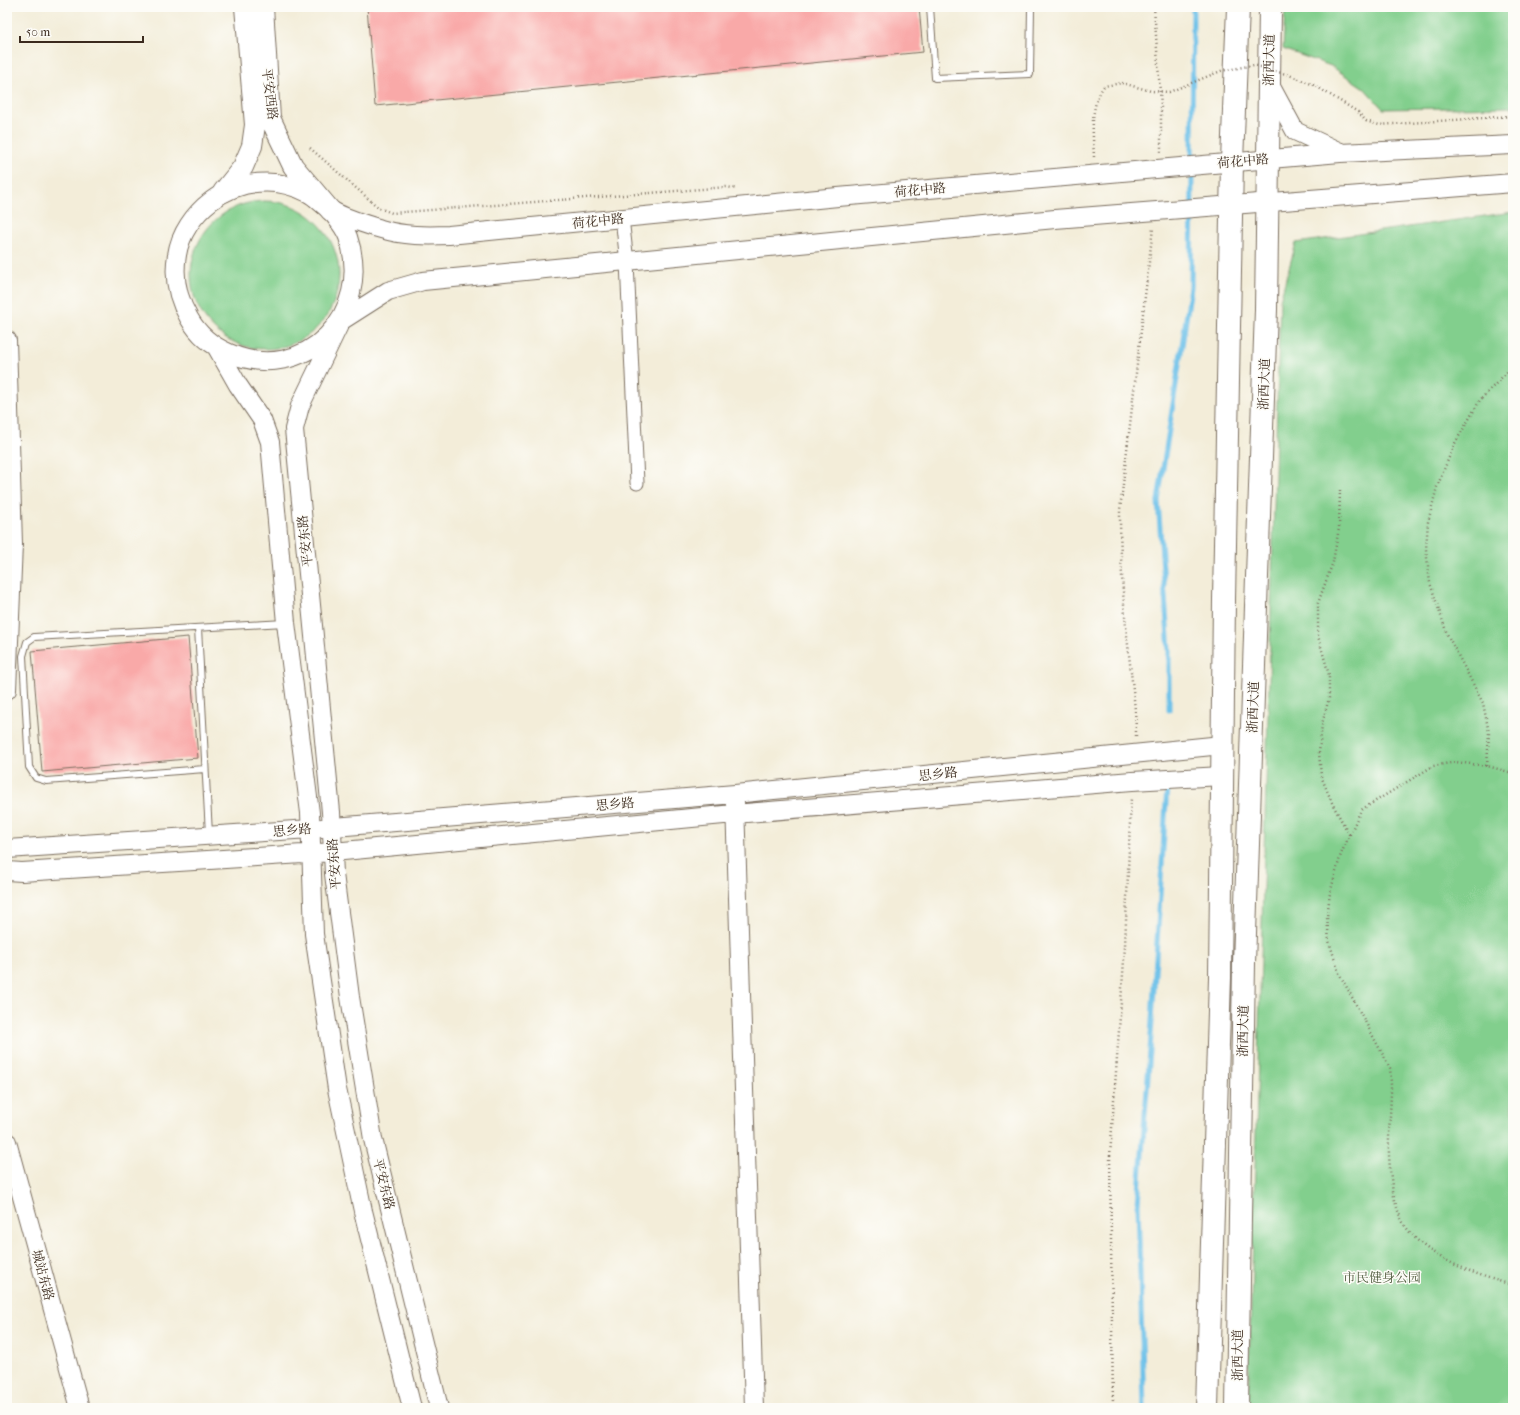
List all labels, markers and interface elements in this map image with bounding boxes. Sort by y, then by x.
scale bar [20,18,143,44]
text: 50 m [26,25,50,39]
street label: 浙西大道 [1261,34,1277,86]
street label: 平安西路 [259,67,281,121]
street label: 荷花中路 [1216,151,1270,171]
street label: 荷花中路 [893,180,947,200]
street label: 荷花中路 [571,211,625,231]
street label: 浙西大道 [1256,358,1272,410]
street label: 平安东路 [295,514,315,568]
street label: 浙西大道 [1245,681,1261,733]
street label: 思乡路 [918,765,958,783]
street label: 思乡路 [595,795,635,813]
street label: 思乡路 [272,821,312,839]
street label: 平安东路 [325,838,343,890]
street label: 浙西大道 [1235,1005,1251,1057]
street label: 平安东路 [370,1157,398,1211]
street label: 城站东路 [29,1248,57,1302]
park label: 市民健身公园 [1343,1270,1421,1285]
street label: 浙西大道 [1230,1329,1245,1381]

